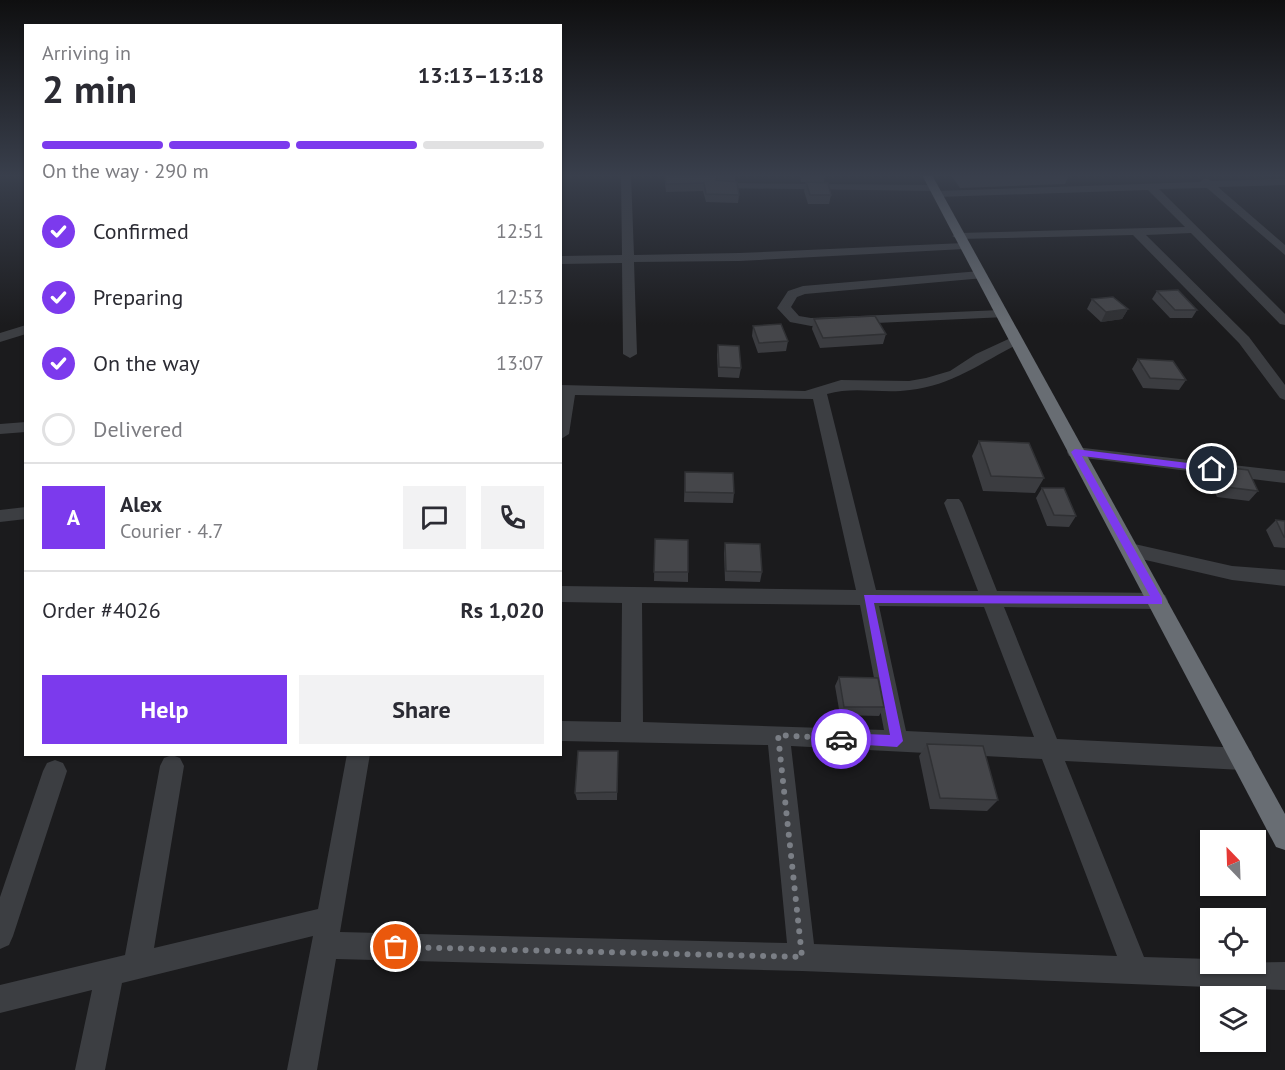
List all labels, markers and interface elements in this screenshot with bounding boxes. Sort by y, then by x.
text: Arriving in [42,40,131,66]
text: 13:13–13:18 [418,61,544,89]
text: 2 min [42,63,137,114]
text: On the way · 290 m [42,158,209,184]
icon: check [42,215,75,248]
text: Confirmed [93,217,189,245]
text: 12:51 [496,218,544,244]
icon: check [42,281,75,314]
text: Preparing [93,283,183,311]
text: 12:53 [496,284,544,310]
icon: check [42,347,75,380]
text: On the way [93,349,200,377]
text: 13:07 [496,350,544,376]
text: Delivered [93,415,183,443]
pin [1186,443,1237,494]
icon: home [1195,452,1228,485]
button: chat [403,486,466,549]
button: phone [481,486,544,549]
text: Alex [120,490,162,518]
text: A [67,503,80,531]
text: Courier · 4.7 [120,518,223,544]
text: Order #4026 [42,596,161,624]
text: Rs 1,020 [460,596,544,624]
button: Help [42,675,287,744]
button: Share [299,675,544,744]
courier [811,709,871,769]
icon: car [825,723,858,756]
north arrow [1200,830,1266,896]
map controls [1200,830,1266,1052]
button: locate [1200,908,1266,974]
pin [370,921,421,972]
icon: bag [379,930,412,963]
button: layers [1200,986,1266,1052]

